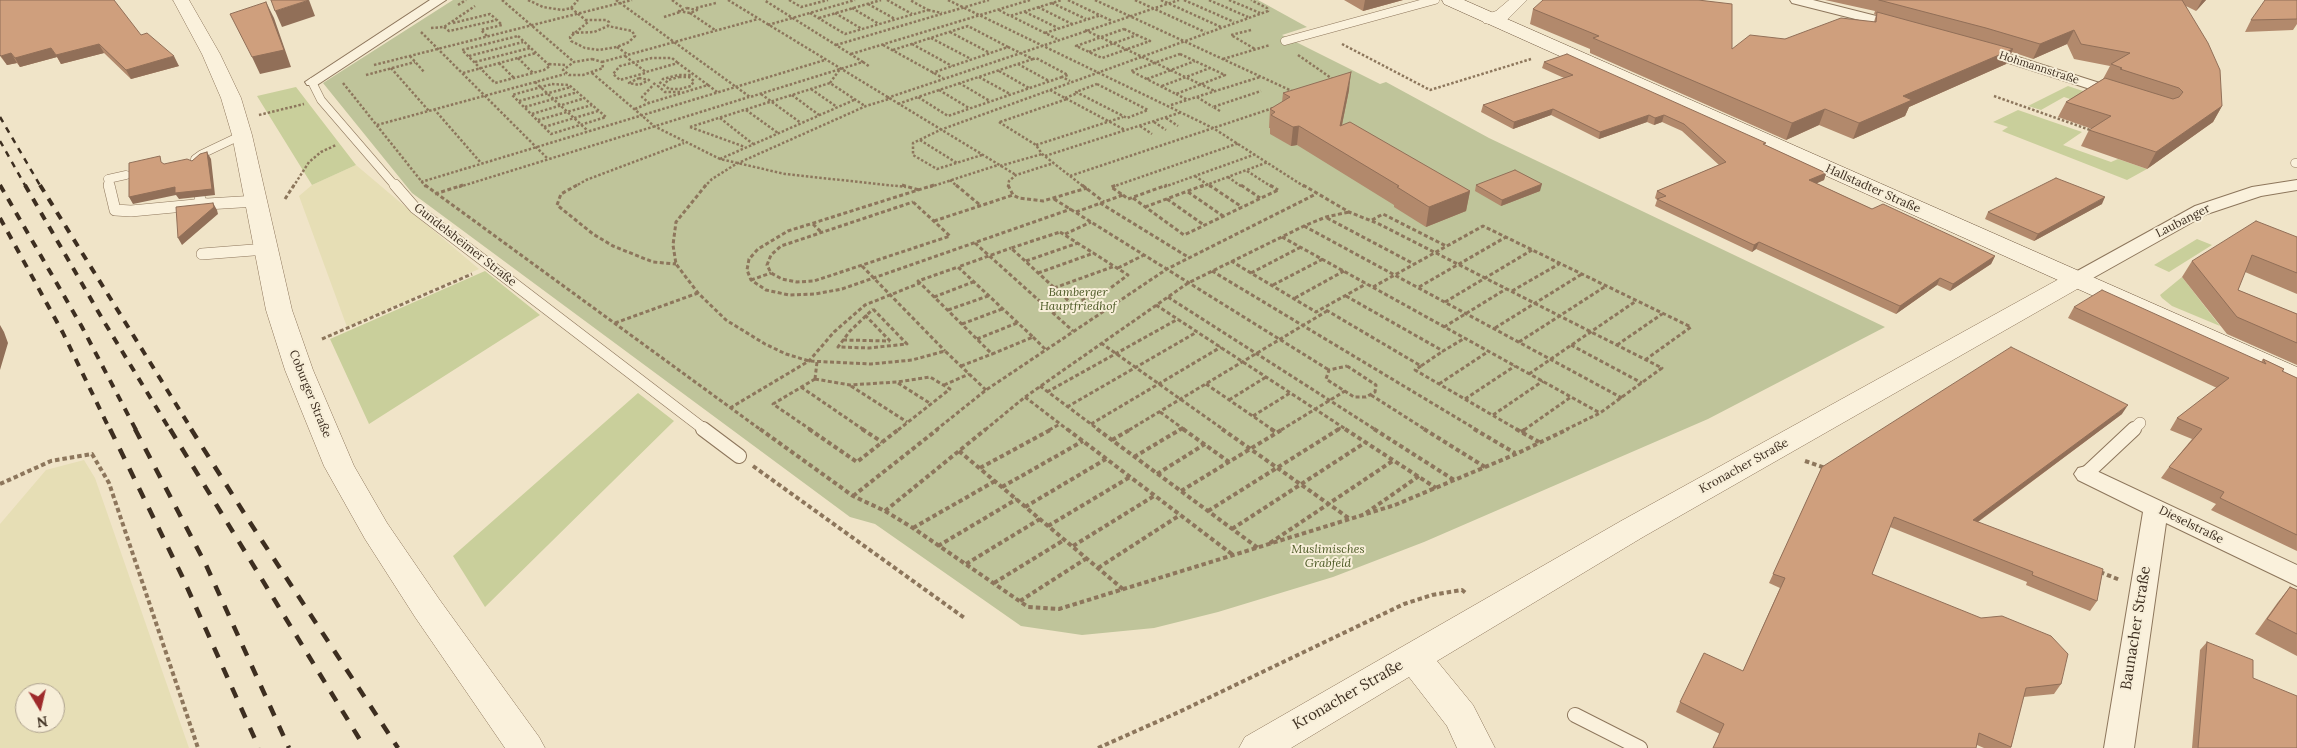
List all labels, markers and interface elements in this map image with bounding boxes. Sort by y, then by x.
street label: Hohmannstraße [1997,49,2081,87]
street label: Hallstadter Straße [1823,162,1923,216]
street label: Gundelsheimer Straße [411,201,519,289]
street label: Laubanger [2153,201,2213,241]
park label: Bamberger Hauptfriedhof [1040,286,1116,314]
street label: Coburger Straße [286,348,334,440]
street label: Kronacher Straße [1697,436,1791,496]
street label: Dieselstraße [2156,503,2226,547]
park label: Muslimisches Grabfeld [1291,543,1365,571]
street label: Baunacher Straße [2117,565,2155,691]
street label: Kronacher Straße [1290,656,1406,734]
north arrow [15,683,65,733]
text: N [35,712,49,732]

